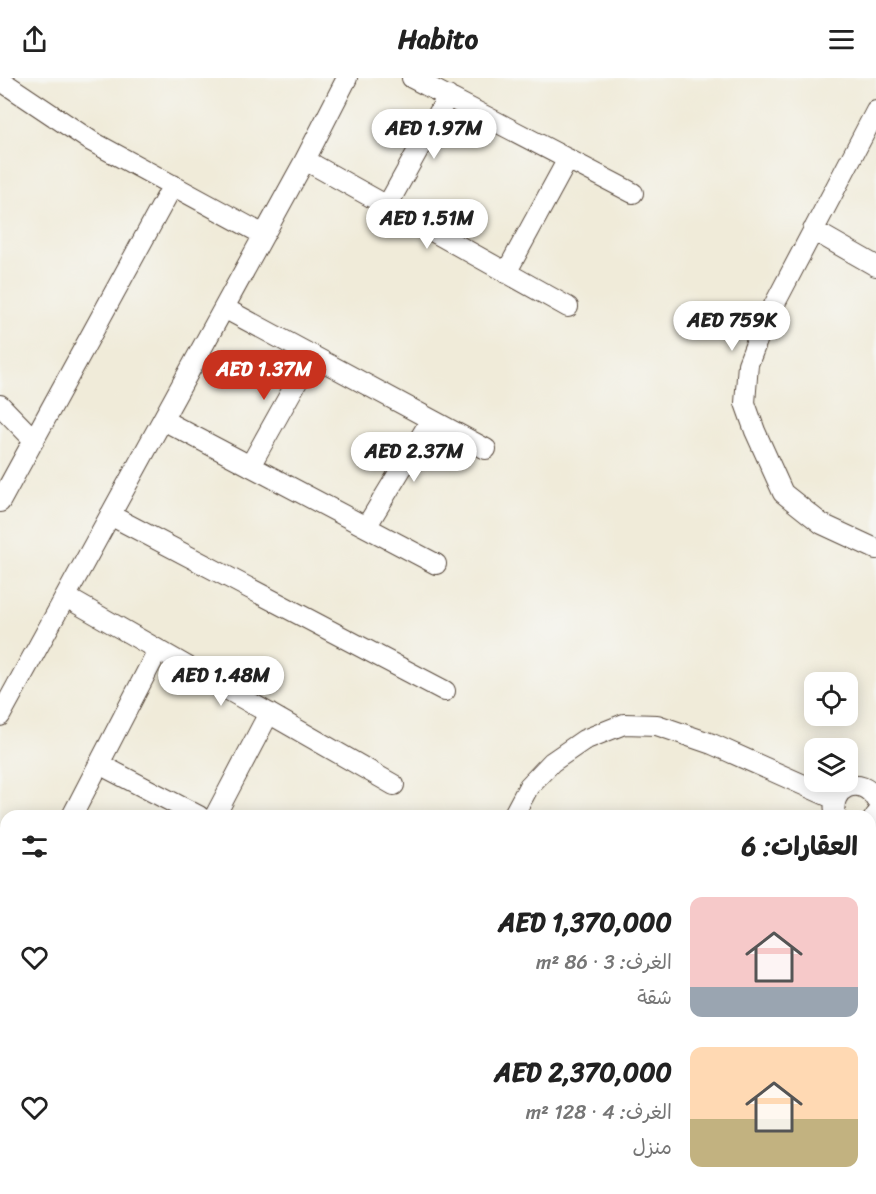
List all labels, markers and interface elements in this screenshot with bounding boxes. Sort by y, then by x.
text: Habito [398,15,478,63]
icon: share [18,23,51,56]
icon: menu [825,23,858,56]
pin: AED 1.97M [365,109,503,160]
text: AED 1.97M [386,111,482,146]
pin: AED 1.51M [358,199,496,250]
text: AED 1.51M [380,201,474,236]
pin: AED 759K [670,301,794,352]
text: AED 759K [687,303,777,338]
pin: AED 1.37M [195,350,333,401]
text: AED 1.37M [216,352,312,387]
pin: AED 2.37M [345,432,483,483]
text: AED 2.37M [365,434,463,469]
pin: AED 1.48M [152,656,290,707]
text: AED 1.48M [172,658,270,693]
map controls [804,672,858,792]
button: locate [804,672,858,726]
button: layers [804,738,858,792]
text: العقارات: 6 [742,823,858,869]
icon: filters [18,830,51,863]
text: AED 1,370,000 [498,899,672,945]
icon: home [738,921,810,993]
icon: heart [18,941,51,974]
text: الغرف: 3 · 86 m² [536,945,672,980]
text: شقة [637,980,672,1015]
text: AED 2,370,000 [494,1049,672,1095]
icon: home [738,1071,810,1143]
icon: heart [18,1091,51,1124]
text: الغرف: 4 · 128 m² [526,1095,672,1130]
text: منزل [633,1130,672,1165]

